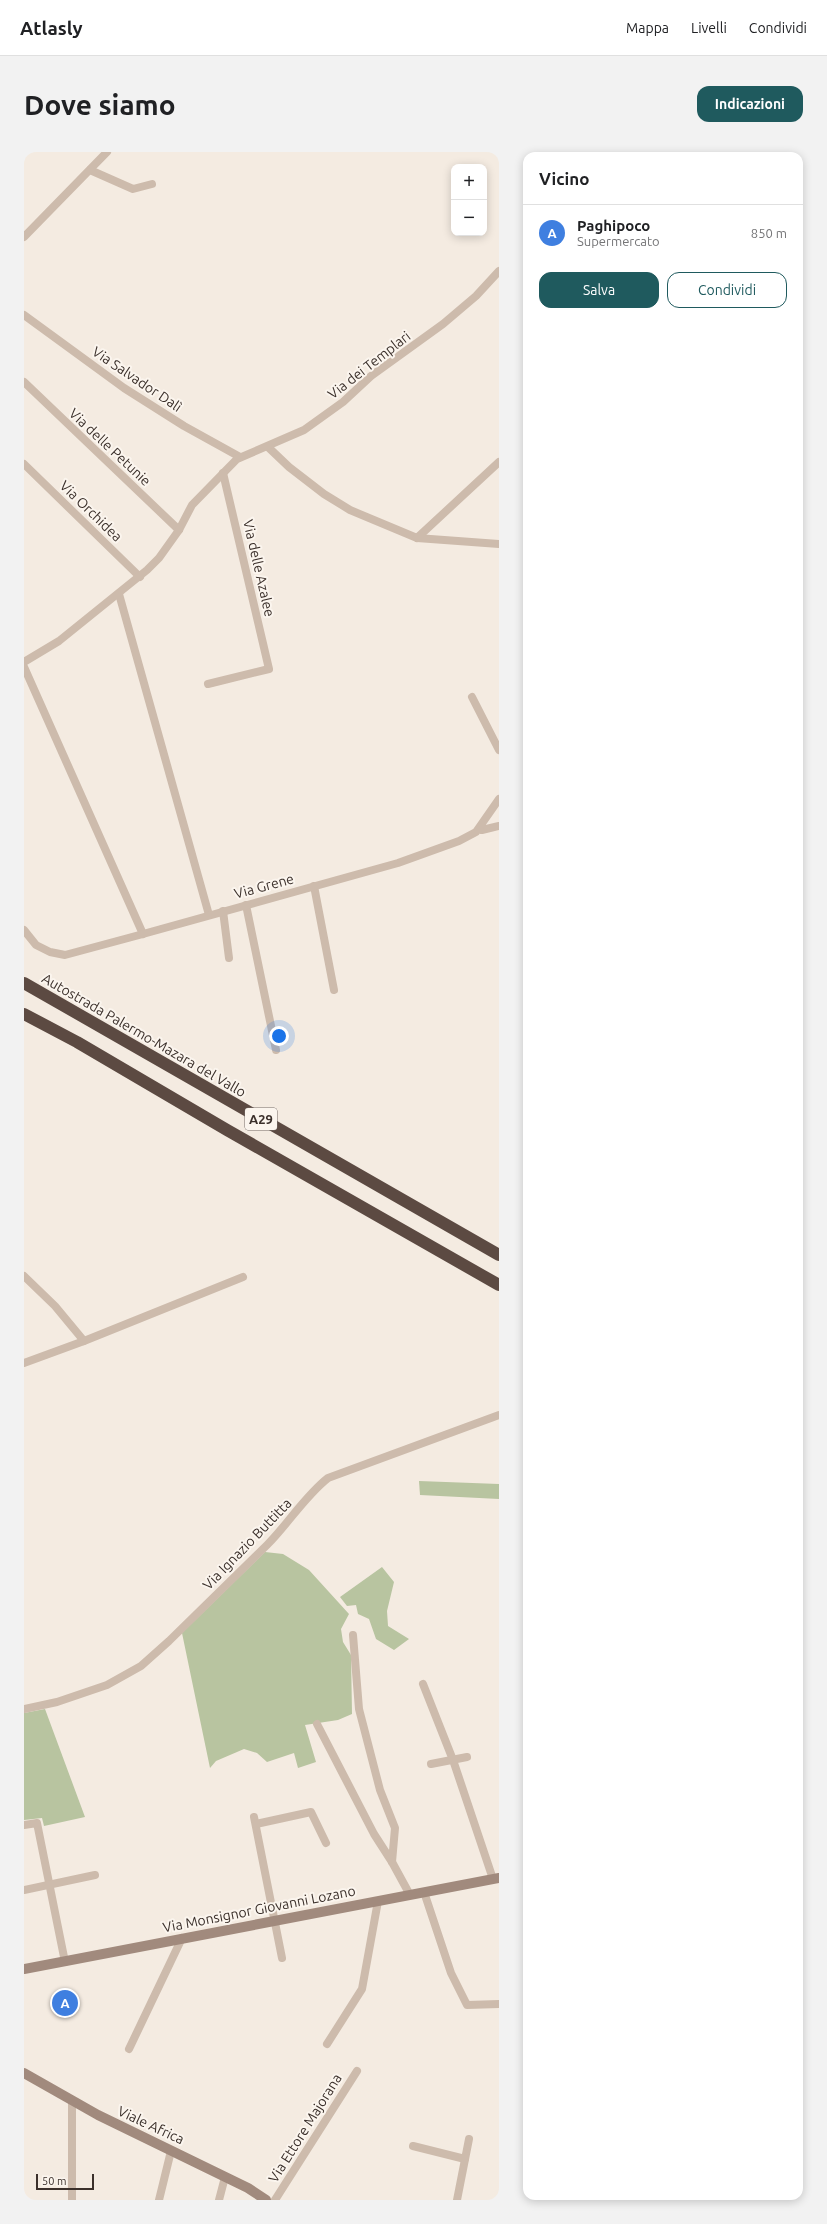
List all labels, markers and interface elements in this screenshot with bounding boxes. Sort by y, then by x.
text: Atlasly [20,17,83,39]
text: Mappa [626,20,669,36]
text: Livelli [691,20,727,36]
text: Condividi [749,20,807,36]
button: Indicazioni [697,86,803,122]
text: Dove siamo [24,89,176,120]
map controls [451,164,487,236]
button: + [451,164,487,200]
text: Vicino [539,169,589,188]
button: − [451,200,487,236]
text: Paghipoco [577,217,650,234]
text: A [547,226,557,240]
text: 850 m [751,226,787,240]
text: Supermercato [577,234,660,248]
button: Salva [539,272,659,308]
button: Condividi [667,272,787,308]
street label: Via dei Templari [325,328,413,402]
street label: Via Salvador Dalì [89,343,185,415]
street label: Via delle Petunie [66,405,154,489]
street label: Via Orchidea [57,477,125,545]
street label: Via delle Azalee [240,518,278,618]
street label: Via Grene [232,870,296,902]
street label: Autostrada Palermo-Mazara del Vallo [39,970,249,1100]
your location [269,1026,289,1046]
road number: A29 [245,1108,277,1130]
street label: Via Ignazio Buttitta [199,1495,295,1593]
street label: Via Monsignor Giovanni Lozano [161,1882,357,1936]
pin: A [52,1988,78,2018]
street label: Via Ettore Majorana [265,2071,345,2185]
street label: Viale Africa [115,2103,187,2147]
scale bar [36,2172,94,2191]
text: 50 m [42,2175,66,2187]

